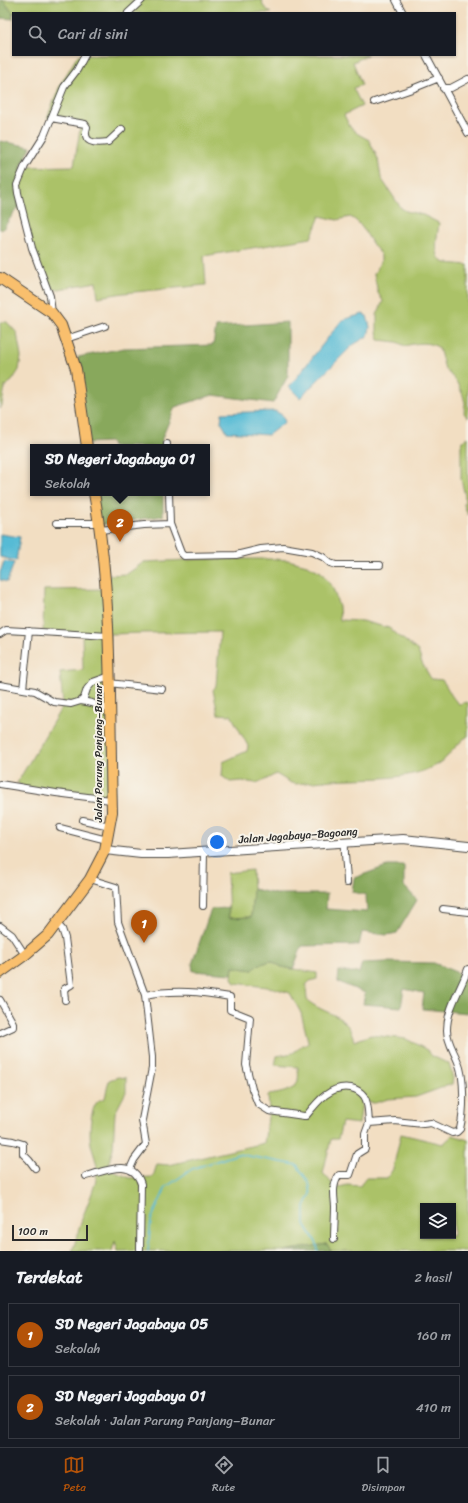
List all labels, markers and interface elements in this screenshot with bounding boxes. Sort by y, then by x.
search box [12,12,456,56]
text: Cari di sini [58,21,128,47]
icon: search [26,23,48,45]
popup [30,444,210,496]
text: SD Negeri Jagabaya 01 [45,446,195,472]
text: Sekolah [45,472,90,495]
pin: 2 [107,509,133,542]
street label: Jalan Parung Panjang–Bunar [89,682,108,823]
street label: Jalan Jagabaya–Bagoang [237,822,359,849]
your location [207,832,227,852]
pin: 1 [131,910,157,943]
map controls [420,1203,456,1239]
button: layers [420,1203,456,1239]
text: 100 m [18,1222,48,1241]
scale bar [12,1223,88,1242]
text: Terdekat [16,1262,82,1292]
text: 2 hasil [415,1266,452,1289]
text: SD Negeri Jagabaya 05 [55,1311,208,1337]
text: 1 [27,1324,33,1347]
text: 160 m [416,1324,451,1347]
text: Sekolah [55,1337,100,1360]
text: SD Negeri Jagabaya 01 [55,1383,206,1409]
text: 2 [26,1396,34,1419]
text: 410 m [416,1396,451,1419]
text: Sekolah · Jalan Parung Panjang–Bunar [55,1409,275,1432]
tab: Peta [63,1454,86,1497]
tab: Rute [212,1454,235,1497]
tab: Disimpan [361,1454,405,1497]

